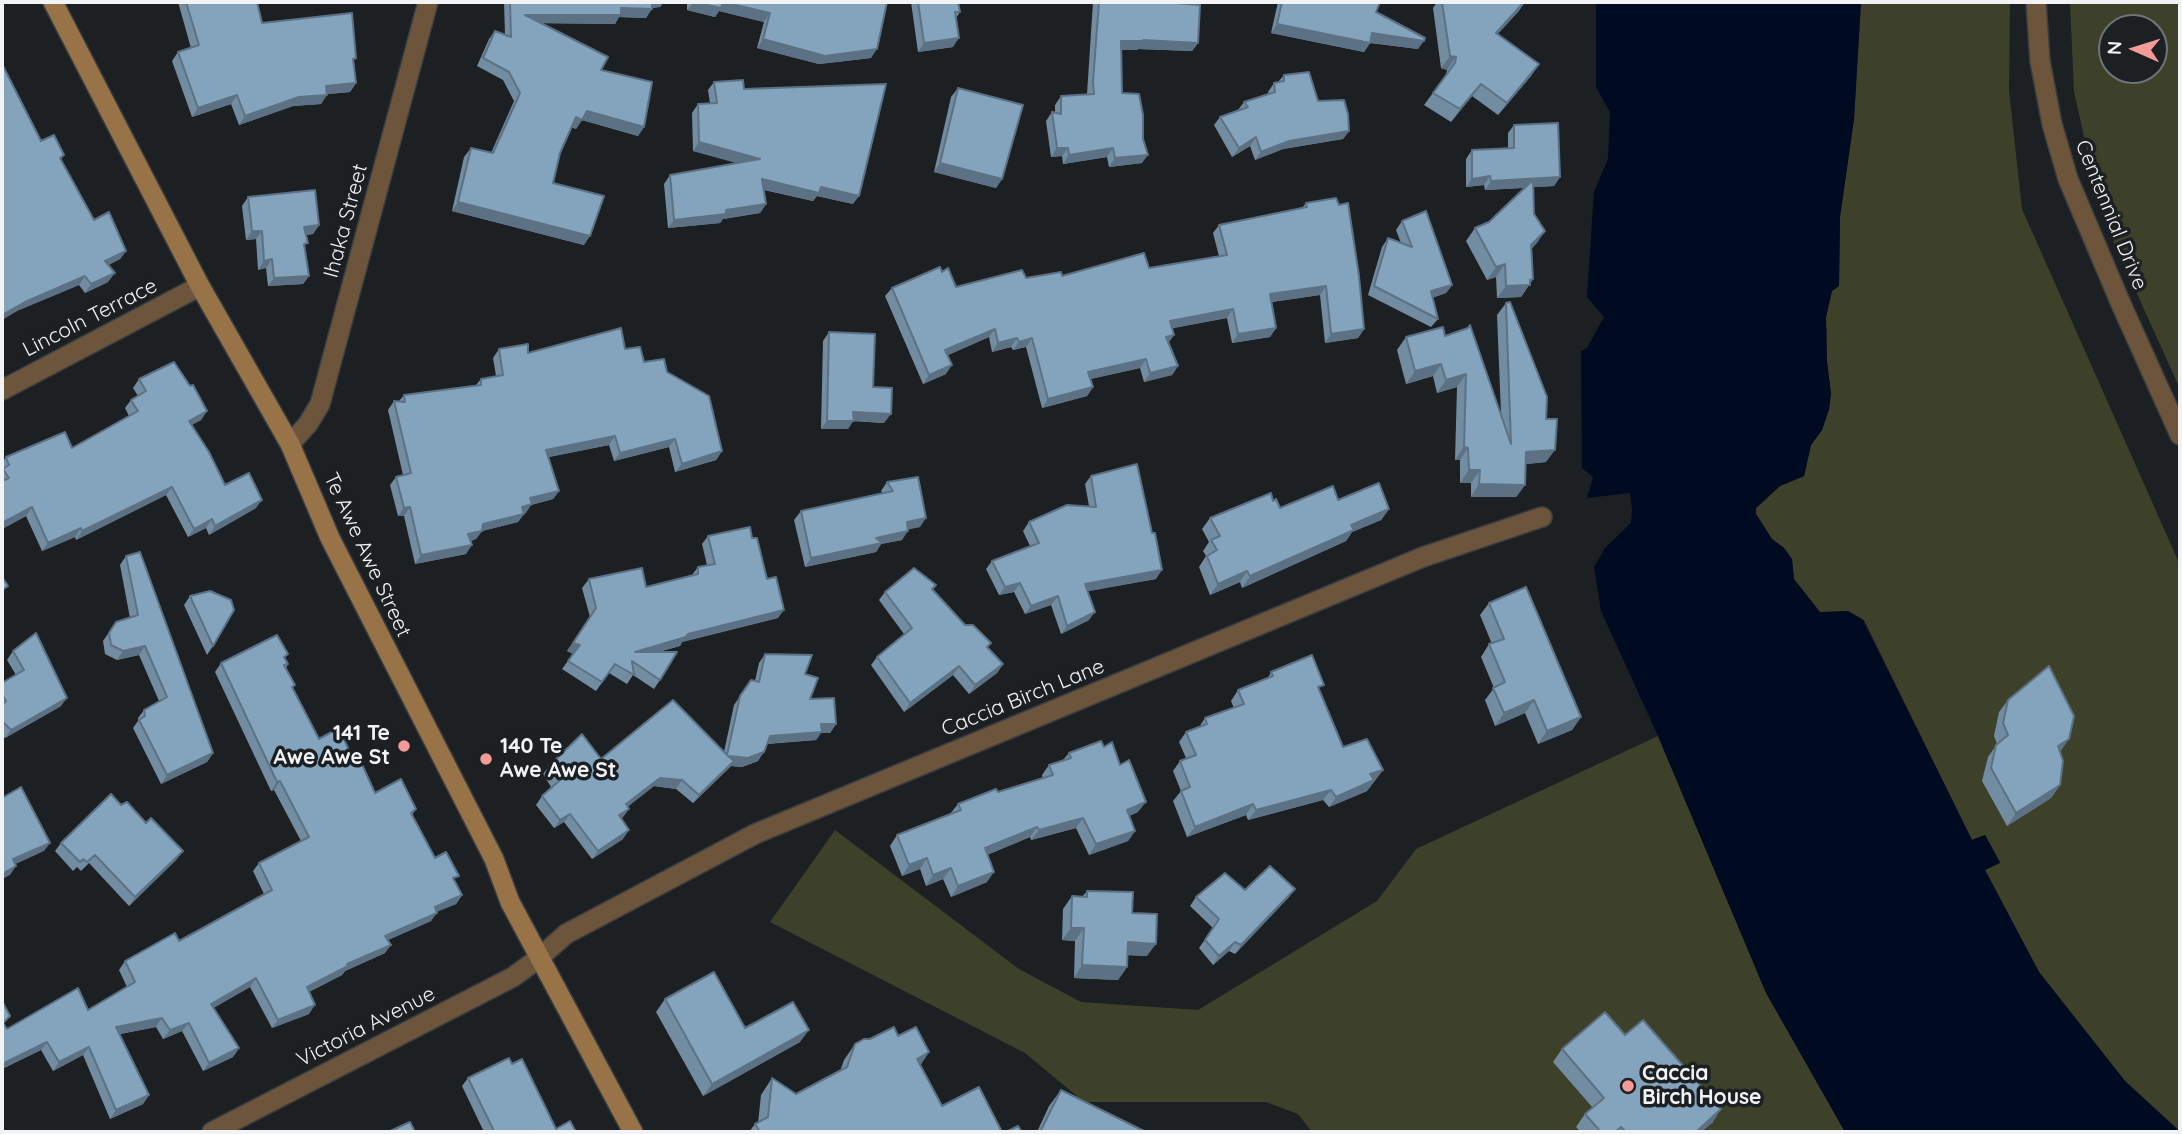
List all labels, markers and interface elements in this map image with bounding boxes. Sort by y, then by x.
north arrow [2098,14,2168,84]
text: N [2102,40,2126,56]
street label: Centennial Drive [2069,136,2153,294]
street label: Ihaka Street [319,161,373,281]
street label: Lincoln Terrace [19,273,161,363]
street label: Te Awe Awe Street [318,469,416,641]
street label: Caccia Birch Lane [938,654,1108,742]
place label: 141 Te Awe Awe St [274,721,390,771]
place label: 140 Te Awe Awe St [500,734,616,784]
marker: 141 Te Awe Awe St [396,738,412,754]
marker: 140 Te Awe Awe St [478,751,494,767]
street label: Victoria Avenue [293,981,439,1073]
place label: Caccia Birch House [1642,1061,1762,1111]
marker: Caccia Birch House [1620,1078,1636,1094]

